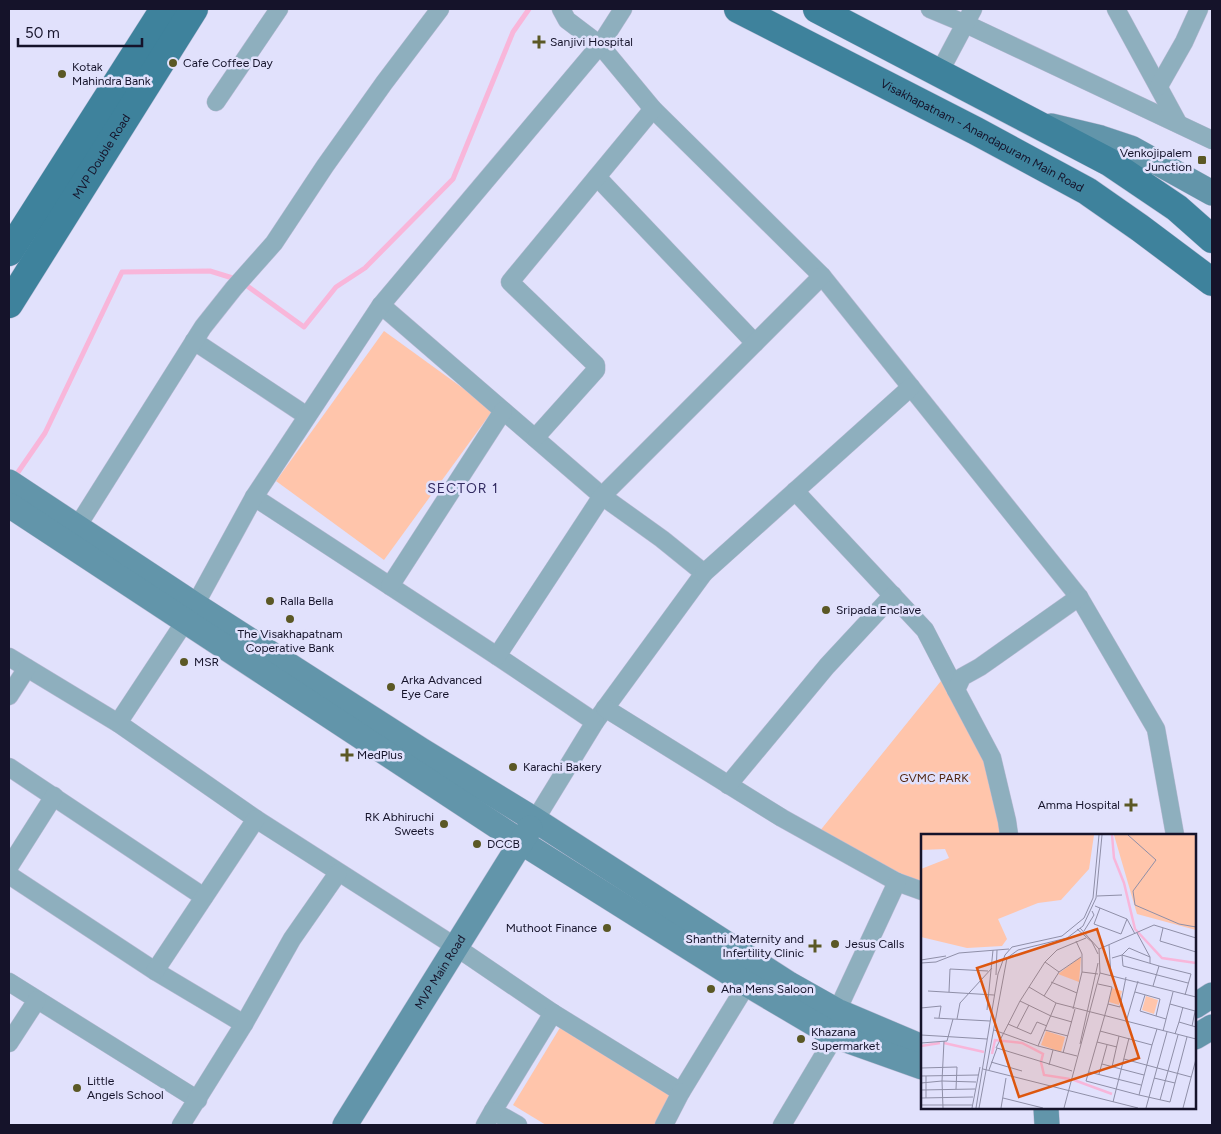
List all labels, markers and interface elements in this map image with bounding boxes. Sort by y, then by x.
scale bar [18,15,141,47]
text: 50 m [25,24,60,42]
marker: Sanjivi Hospital [532,35,546,49]
place label: Sanjivi Hospital [550,35,633,49]
place label: Cafe Coffee Day [183,56,273,70]
marker: Cafe Coffee Day [167,57,179,69]
place label: Kotak Mahindra Bank [72,60,151,88]
marker: Kotak Mahindra Bank [56,68,68,80]
street label: Visakhapatnam - Anandapuram Main Road [878,76,1086,195]
street label: MVP Double Road [70,112,133,201]
place label: Venkojipalem Junction [1120,146,1192,174]
marker: Venkojipalem Junction [1196,154,1208,166]
district label: SECTOR 1 [427,480,499,497]
place label: Ralla Bella [280,594,333,608]
marker: Ralla Bella [264,595,276,607]
place label: Sripada Enclave [836,603,922,617]
marker: Sripada Enclave [820,604,832,616]
marker: The Visakhapatnam Coperative Bank [284,613,296,625]
place label: The Visakhapatnam Coperative Bank [237,627,343,655]
place label: MSR [194,655,219,669]
marker: MSR [178,656,190,668]
place label: Arka Advanced Eye Care [401,673,482,701]
marker: Arka Advanced Eye Care [385,681,397,693]
place label: MedPlus [357,748,403,762]
marker: MedPlus [341,749,353,761]
place label: Karachi Bakery [523,760,602,774]
marker: Karachi Bakery [507,761,519,773]
park label: GVMC PARK [899,771,969,785]
place label: Amma Hospital [1038,798,1120,812]
marker: Amma Hospital [1124,798,1138,812]
place label: RK Abhiruchi Sweets [365,810,434,838]
marker: RK Abhiruchi Sweets [438,818,450,830]
inset map [921,834,1196,1109]
place label: DCCB [487,837,520,851]
marker: DCCB [471,838,483,850]
place label: Muthoot Finance [506,921,597,935]
marker: Muthoot Finance [601,922,613,934]
place label: Shanthi Maternity and Infertility Clinic [686,932,804,960]
street label: MVP Main Road [412,933,469,1012]
place label: Jesus Calls [845,937,905,951]
marker: Jesus Calls [829,938,841,950]
marker: Shanthi Maternity and Infertility Clinic [808,939,822,953]
place label: Aha Mens Saloon [721,982,814,996]
marker: Aha Mens Saloon [705,983,717,995]
place label: Khazana Supermarket [811,1025,880,1053]
marker: Khazana Supermarket [795,1033,807,1045]
place label: Little Angels School [87,1074,164,1102]
marker: Little Angels School [71,1082,83,1094]

